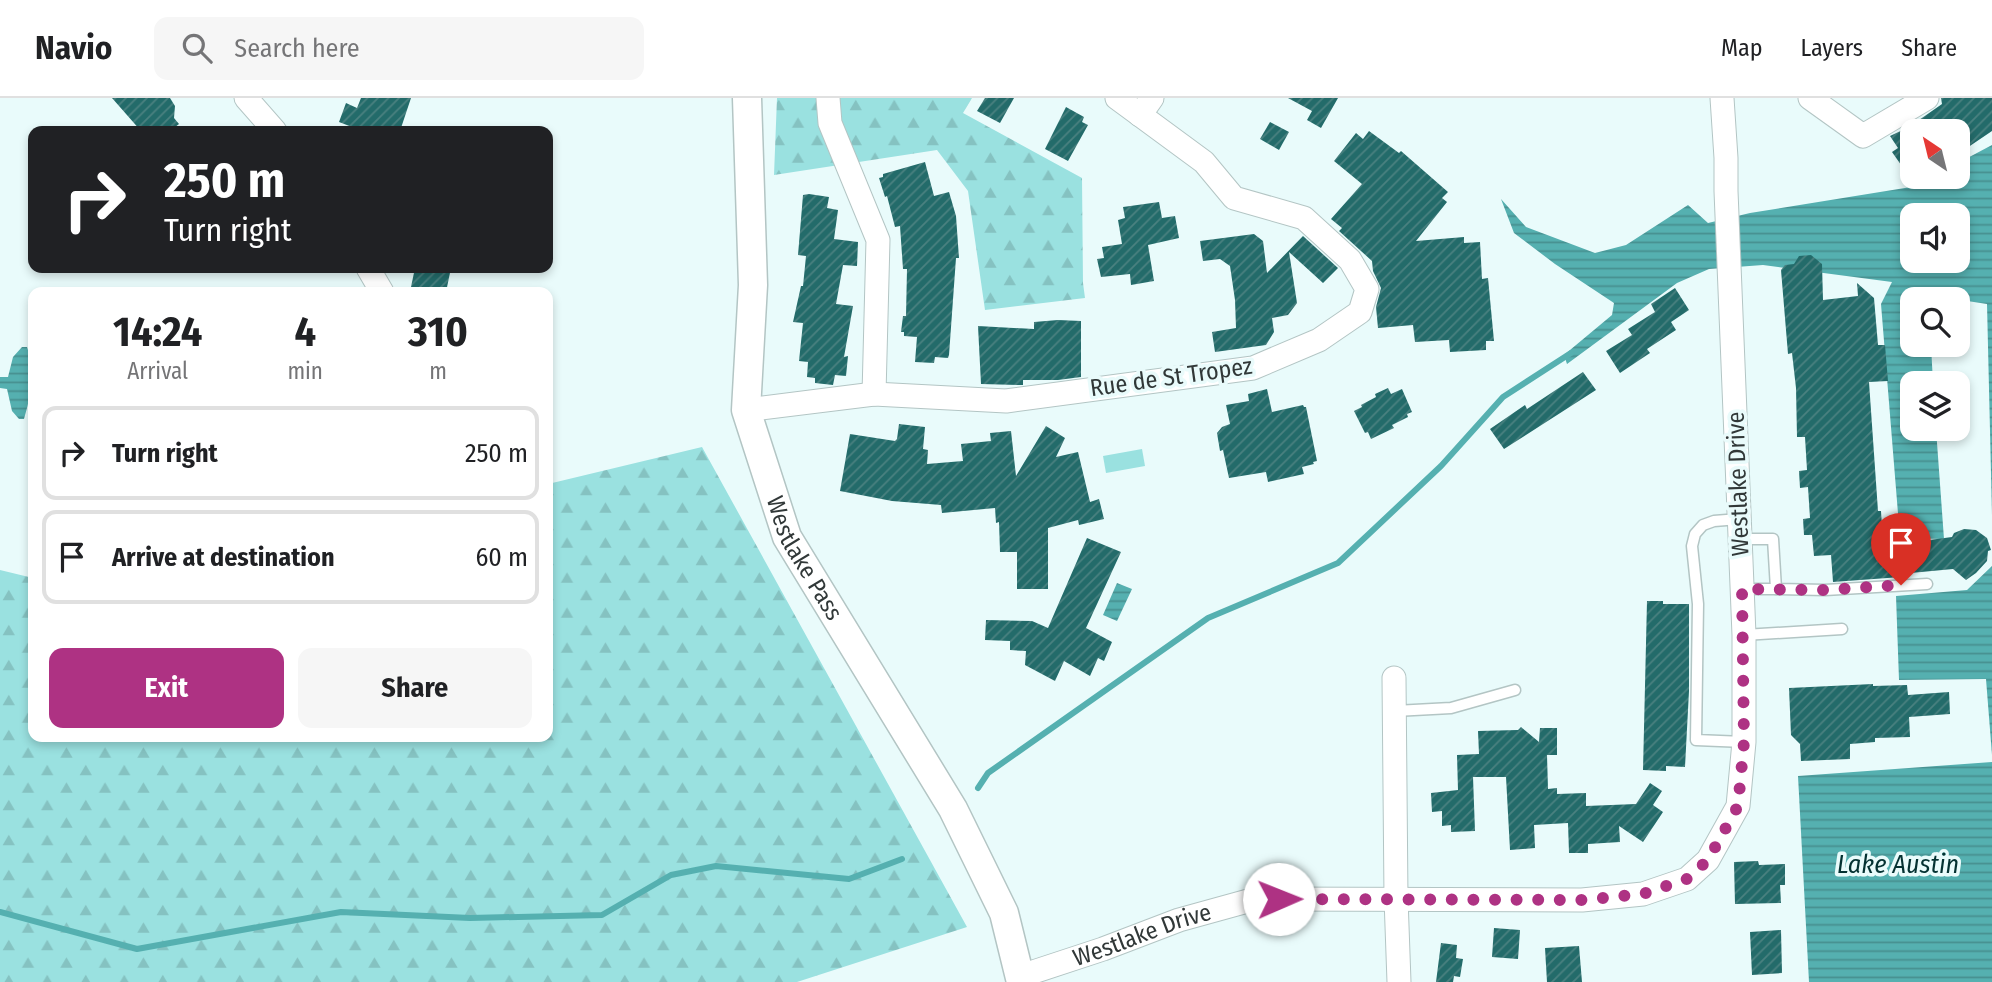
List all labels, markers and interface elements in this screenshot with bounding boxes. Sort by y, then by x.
search box [154,17,644,80]
text: Navio [35,28,112,68]
icon: search [178,29,216,67]
text: Search here [234,33,360,64]
text: Map [1721,34,1763,62]
text: Layers [1801,34,1863,62]
text: Share [1901,34,1957,62]
north arrow [1900,119,1970,189]
map controls [1900,119,1970,441]
text: 250 m [164,151,285,210]
icon: right [49,154,140,245]
button: sound [1900,203,1970,273]
text: Turn right [164,211,291,249]
button: search [1900,287,1970,357]
text: 14:24 [113,307,202,357]
text: 4 [294,307,316,357]
text: 310 [408,307,468,357]
street label: Rue de St Tropez [1088,352,1254,402]
text: Arrival [127,357,188,385]
text: min [287,357,323,385]
text: m [429,357,447,385]
button: layers [1900,371,1970,441]
street label: Westlake Drive [1721,411,1755,557]
icon: right [53,434,91,472]
text: Turn right [112,438,218,469]
text: 250 m [465,438,528,469]
street label: Westlake Pass [761,492,848,625]
pin [1871,513,1931,585]
icon: arrive [1882,524,1920,562]
icon: arrive [53,538,91,576]
text: Arrive at destination [112,542,335,573]
text: 60 m [475,542,528,573]
button: Exit [49,648,284,728]
button: Share [298,648,532,728]
water label: Lake Austin [1837,849,1959,880]
position arrow [1242,862,1316,936]
street label: Westlake Drive [1069,898,1214,972]

